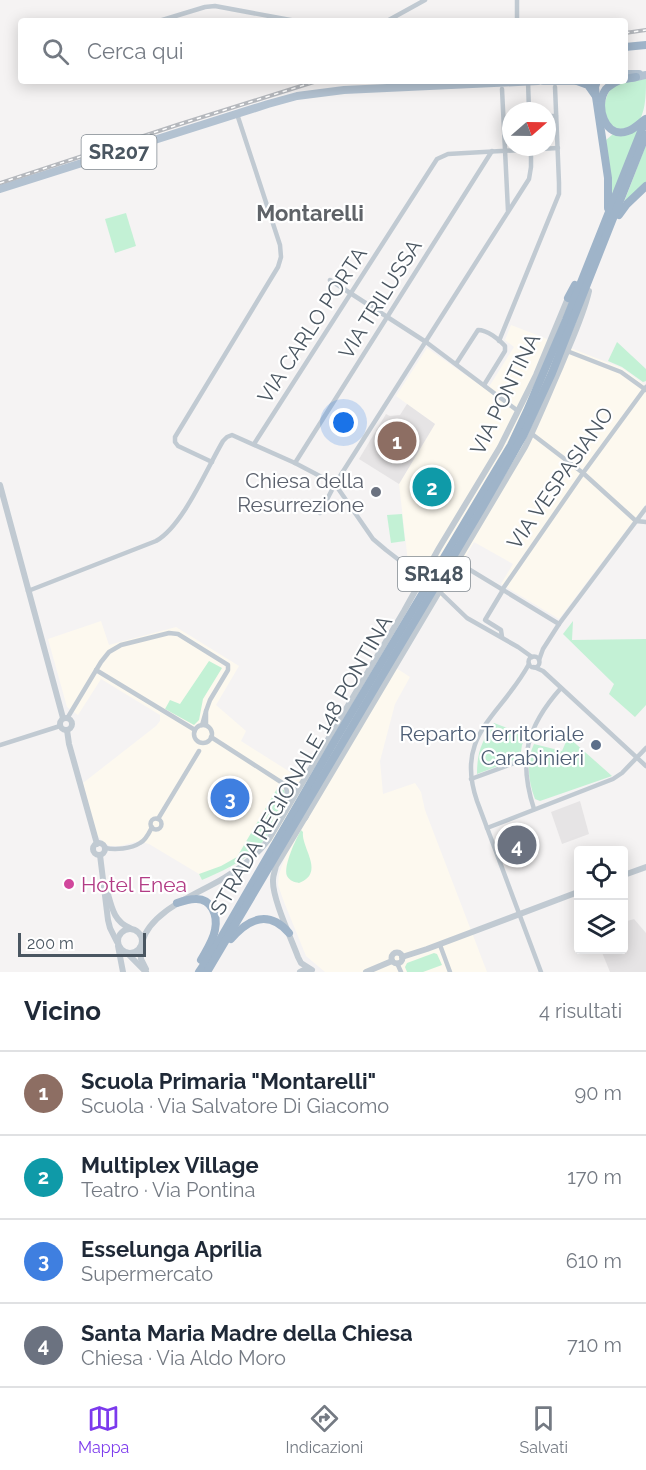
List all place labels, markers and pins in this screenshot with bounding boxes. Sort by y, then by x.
pin: 1 [378,418,416,464]
pin: 2 [412,464,452,510]
place label: Chiesa della Resurrezione [237,468,364,517]
marker: Chiesa della Resurrezione [369,485,383,499]
place label: Reparto Territoriale Carabinieri [400,721,584,770]
marker: Reparto Territoriale Carabinieri [589,738,603,752]
pin: 3 [210,776,250,820]
pin: 4 [498,822,536,868]
place label: Hotel Enea [81,872,187,897]
marker: Hotel Enea [62,877,76,891]

